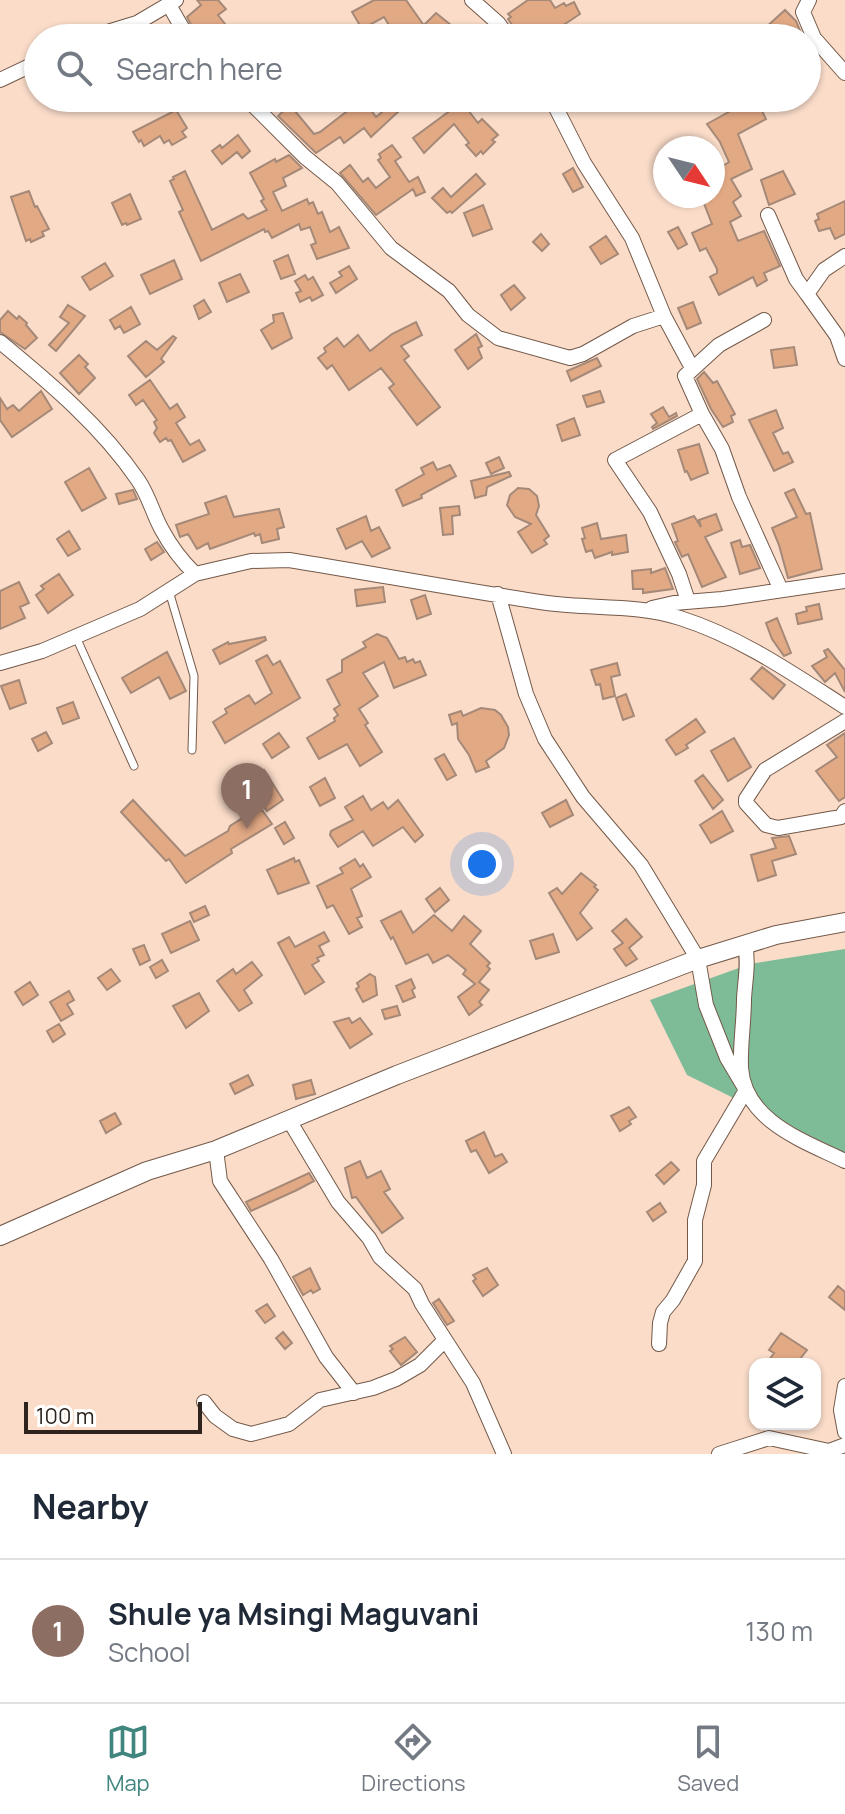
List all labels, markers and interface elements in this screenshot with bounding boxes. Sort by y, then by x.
search box [24,24,821,112]
icon: search [52,46,96,90]
text: Search here [116,48,283,89]
north arrow [653,136,725,208]
pin: 1 [221,763,273,829]
your location [462,844,502,884]
map controls [749,1358,821,1430]
button: layers [749,1358,821,1430]
scale bar [24,1398,202,1434]
text: 100 m [36,1401,94,1431]
text: Nearby [32,1483,148,1529]
text: Shule ya Msingi Maguvani [108,1593,480,1634]
text: 1 [52,1613,64,1649]
text: 130 m [745,1613,813,1649]
text: School [108,1634,191,1670]
tab: Map [106,1720,150,1798]
tab: Directions [361,1720,466,1798]
tab: Saved [677,1720,739,1798]

